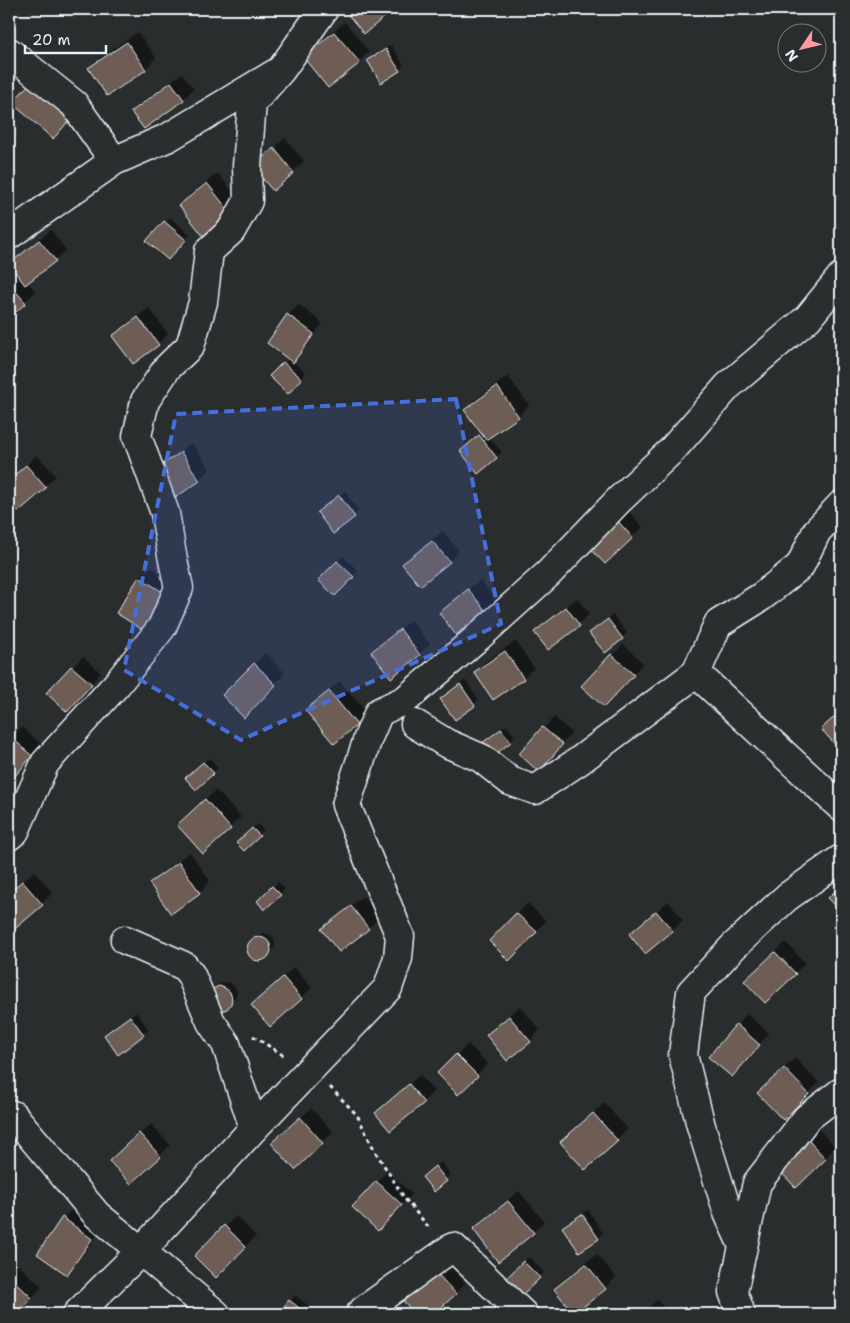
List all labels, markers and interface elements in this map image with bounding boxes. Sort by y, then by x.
scale bar [25,22,106,54]
north arrow [778,22,828,72]
text: 20 m [32,30,71,50]
text: N [781,46,802,65]

